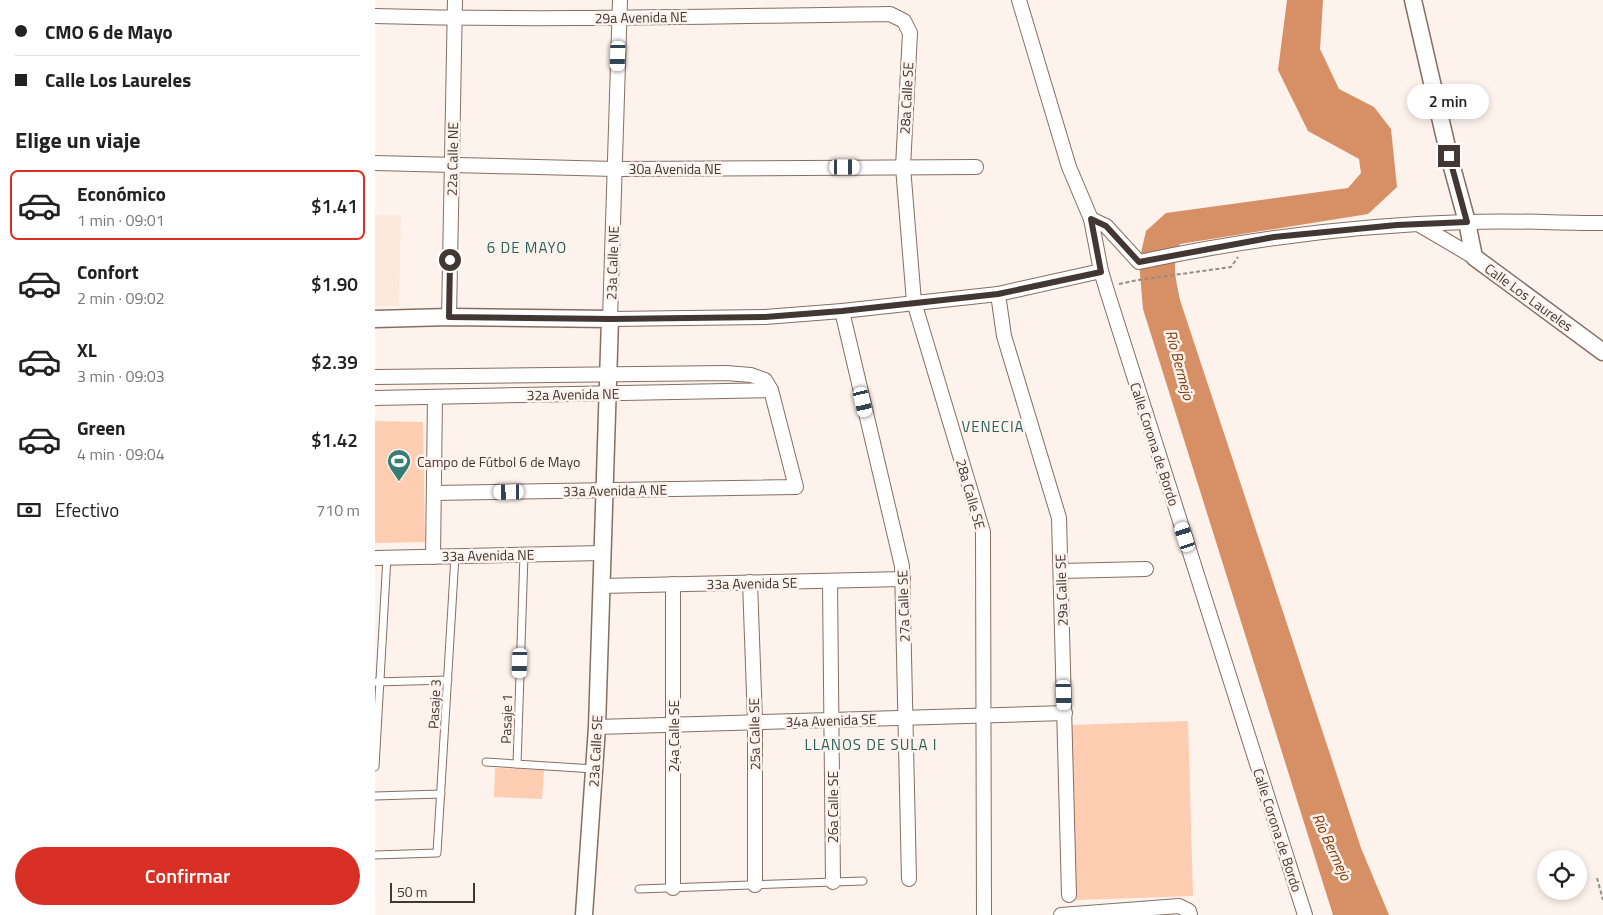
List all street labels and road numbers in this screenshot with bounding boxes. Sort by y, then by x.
street label: 29a Avenida NE [594,6,688,28]
street label: 28a Calle SE [894,61,918,135]
street label: 22a Calle NE [441,121,463,196]
street label: 30a Avenida NE [629,158,722,179]
street label: 23a Calle NE [600,225,624,300]
street label: Calle Los Laureles [1481,258,1577,336]
street label: Calle Corona de Bordo [1125,379,1185,509]
street label: 32a Avenida NE [526,383,620,405]
street label: 28a Calle SE [951,456,991,532]
street label: 33a Avenida A NE [563,479,668,501]
street label: 33a Avenida NE [441,544,535,566]
street label: 29a Calle SE [1049,553,1073,627]
street label: 27a Calle SE [891,569,915,643]
street label: 33a Avenida SE [706,572,798,594]
street label: Pasaje 3 [422,679,446,729]
street label: Pasaje 1 [495,694,517,744]
street label: 25a Calle SE [743,697,765,770]
street label: 24a Calle SE [663,700,684,772]
street label: 34a Avenida SE [785,708,877,732]
street label: 23a Calle SE [583,714,607,788]
street label: Calle Corona de Bordo [1248,765,1308,895]
street label: 26a Calle SE [822,771,843,843]

